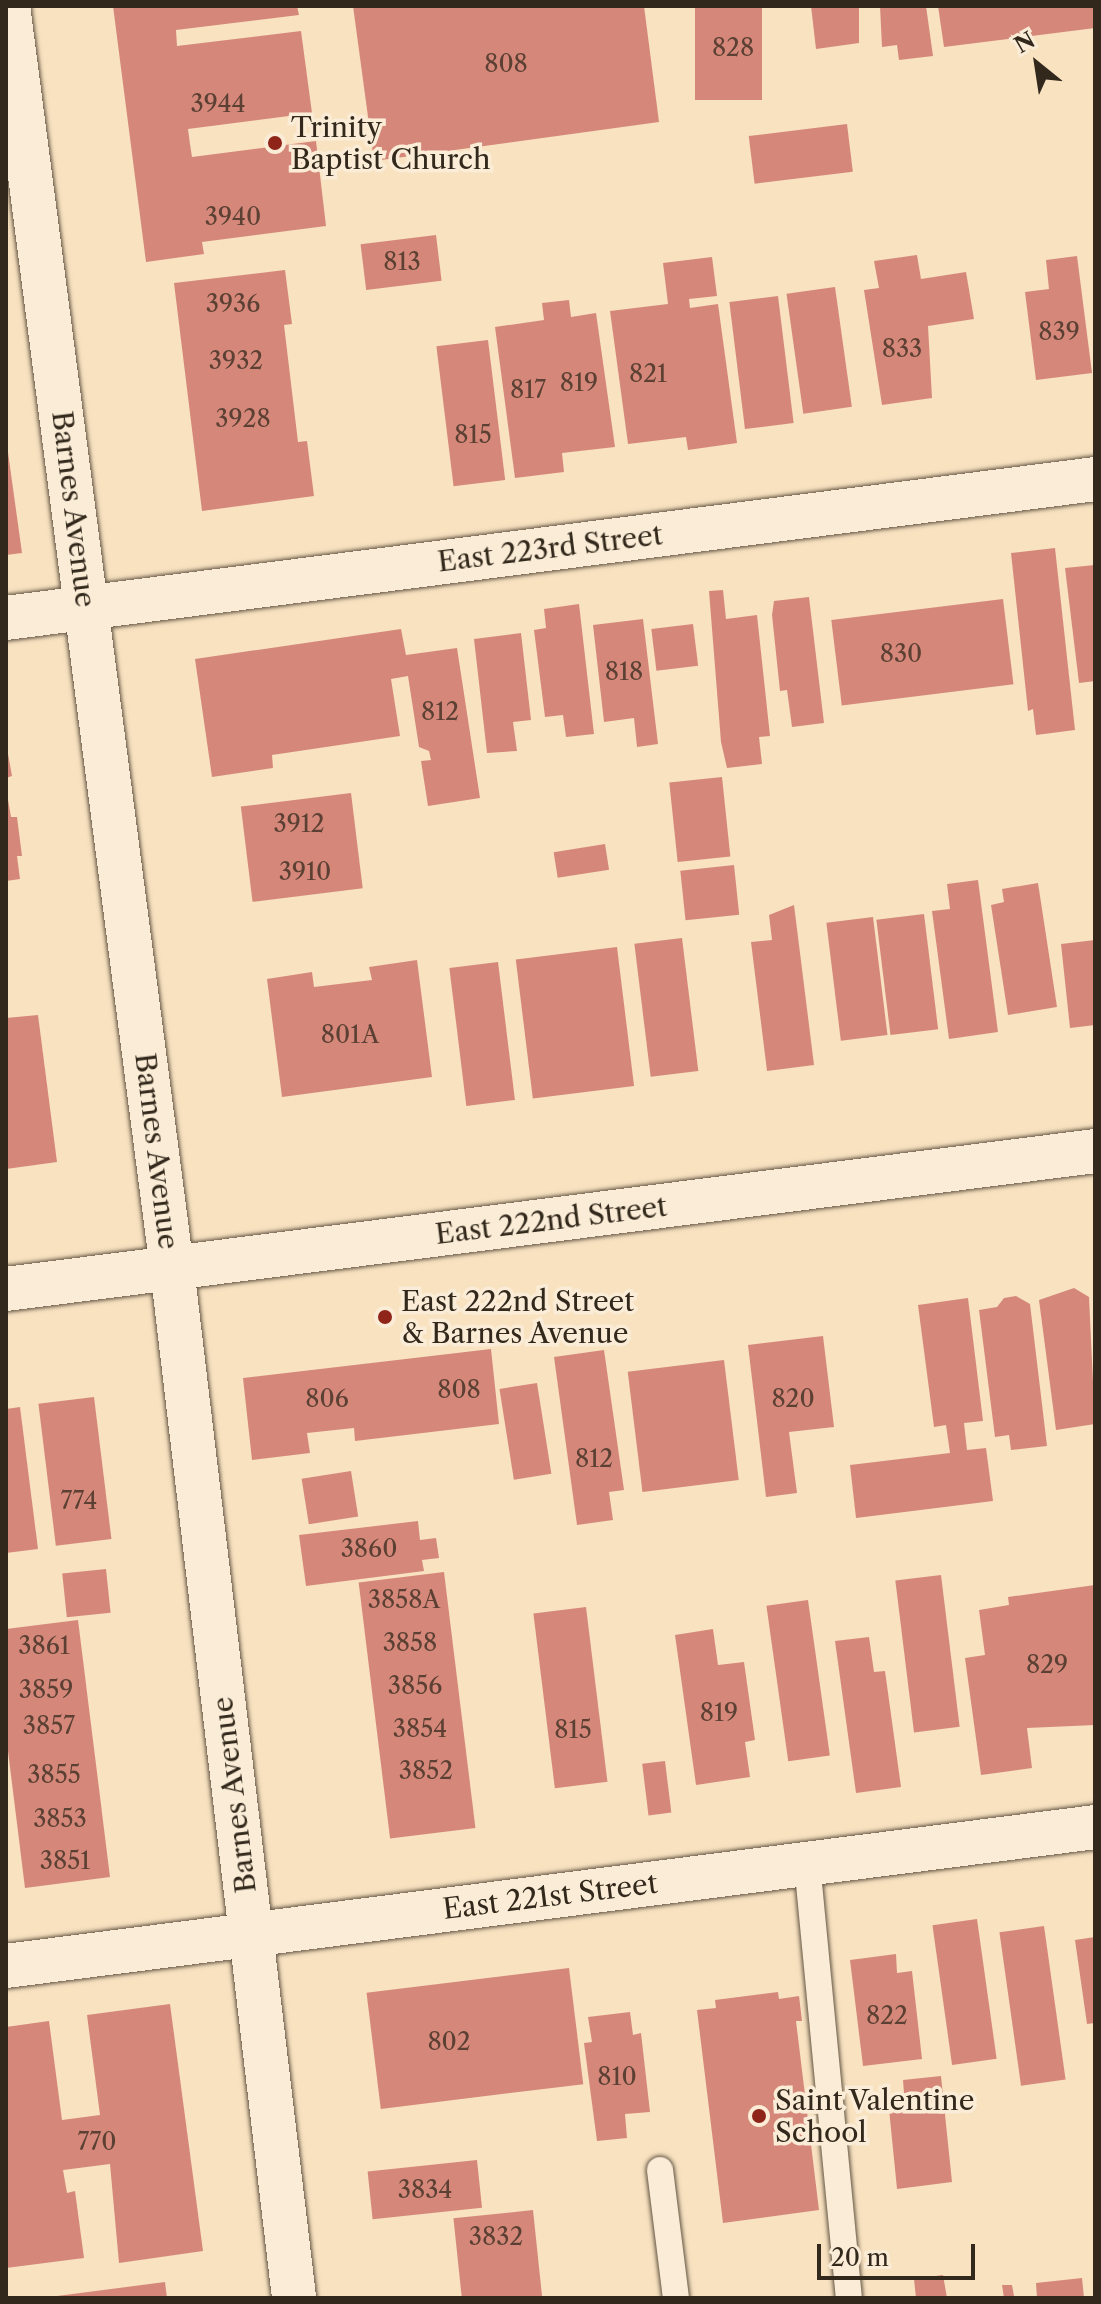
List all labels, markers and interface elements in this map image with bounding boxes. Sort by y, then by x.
north arrow [997,24,1077,104]
text: N [1010,26,1040,59]
house number: 828 [712,34,754,62]
house number: 808 [484,50,528,78]
house number: 3944 [190,90,246,118]
place label: Trinity Baptist Church [291,110,490,176]
marker: Trinity Baptist Church [266,134,284,152]
house number: 3940 [205,203,261,231]
house number: 813 [383,248,421,276]
house number: 3936 [206,290,260,318]
house number: 839 [1038,318,1080,346]
house number: 833 [882,335,922,363]
house number: 3932 [209,347,263,375]
house number: 821 [629,360,667,388]
house number: 819 [560,369,598,397]
house number: 817 [510,376,546,404]
house number: 3928 [215,405,271,433]
street label: Barnes Avenue [45,408,103,610]
house number: 815 [454,421,492,449]
street label: East 223rd Street [436,518,664,578]
house number: 830 [880,640,922,668]
house number: 818 [605,658,643,686]
house number: 812 [421,698,459,726]
house number: 3912 [273,810,325,838]
house number: 3910 [279,858,331,886]
house number: 801A [321,1021,379,1049]
street label: Barnes Avenue [128,1050,186,1252]
street label: East 222nd Street [433,1189,669,1251]
place label: East 222nd Street & Barnes Avenue [401,1284,634,1350]
marker: East 222nd Street & Barnes Avenue [376,1308,394,1326]
house number: 808 [437,1376,481,1404]
house number: 806 [305,1385,349,1413]
house number: 820 [771,1385,815,1413]
house number: 812 [575,1445,613,1473]
house number: 774 [61,1487,97,1515]
house number: 3860 [341,1535,397,1563]
house number: 3858A [368,1586,440,1614]
house number: 3858 [383,1629,437,1657]
house number: 3861 [18,1632,70,1660]
house number: 829 [1026,1651,1068,1679]
house number: 3856 [388,1672,442,1700]
house number: 3859 [19,1676,73,1704]
street label: Barnes Avenue [205,1694,263,1896]
house number: 819 [700,1699,738,1727]
house number: 3857 [23,1712,75,1740]
house number: 3854 [393,1715,447,1743]
house number: 815 [554,1716,592,1744]
house number: 3852 [399,1757,453,1785]
house number: 3855 [27,1761,81,1789]
house number: 3853 [33,1805,87,1833]
house number: 3851 [40,1847,90,1875]
street label: East 221st Street [441,1866,659,1926]
house number: 822 [866,2002,908,2030]
house number: 802 [427,2028,471,2056]
house number: 810 [597,2063,637,2091]
place label: Saint Valentine School [775,2083,975,2149]
marker: Saint Valentine School [750,2107,768,2125]
house number: 770 [78,2128,116,2156]
house number: 3834 [398,2176,452,2204]
house number: 3832 [469,2223,523,2251]
scale bar [821,2228,979,2278]
text: 20 m [831,2243,889,2272]

